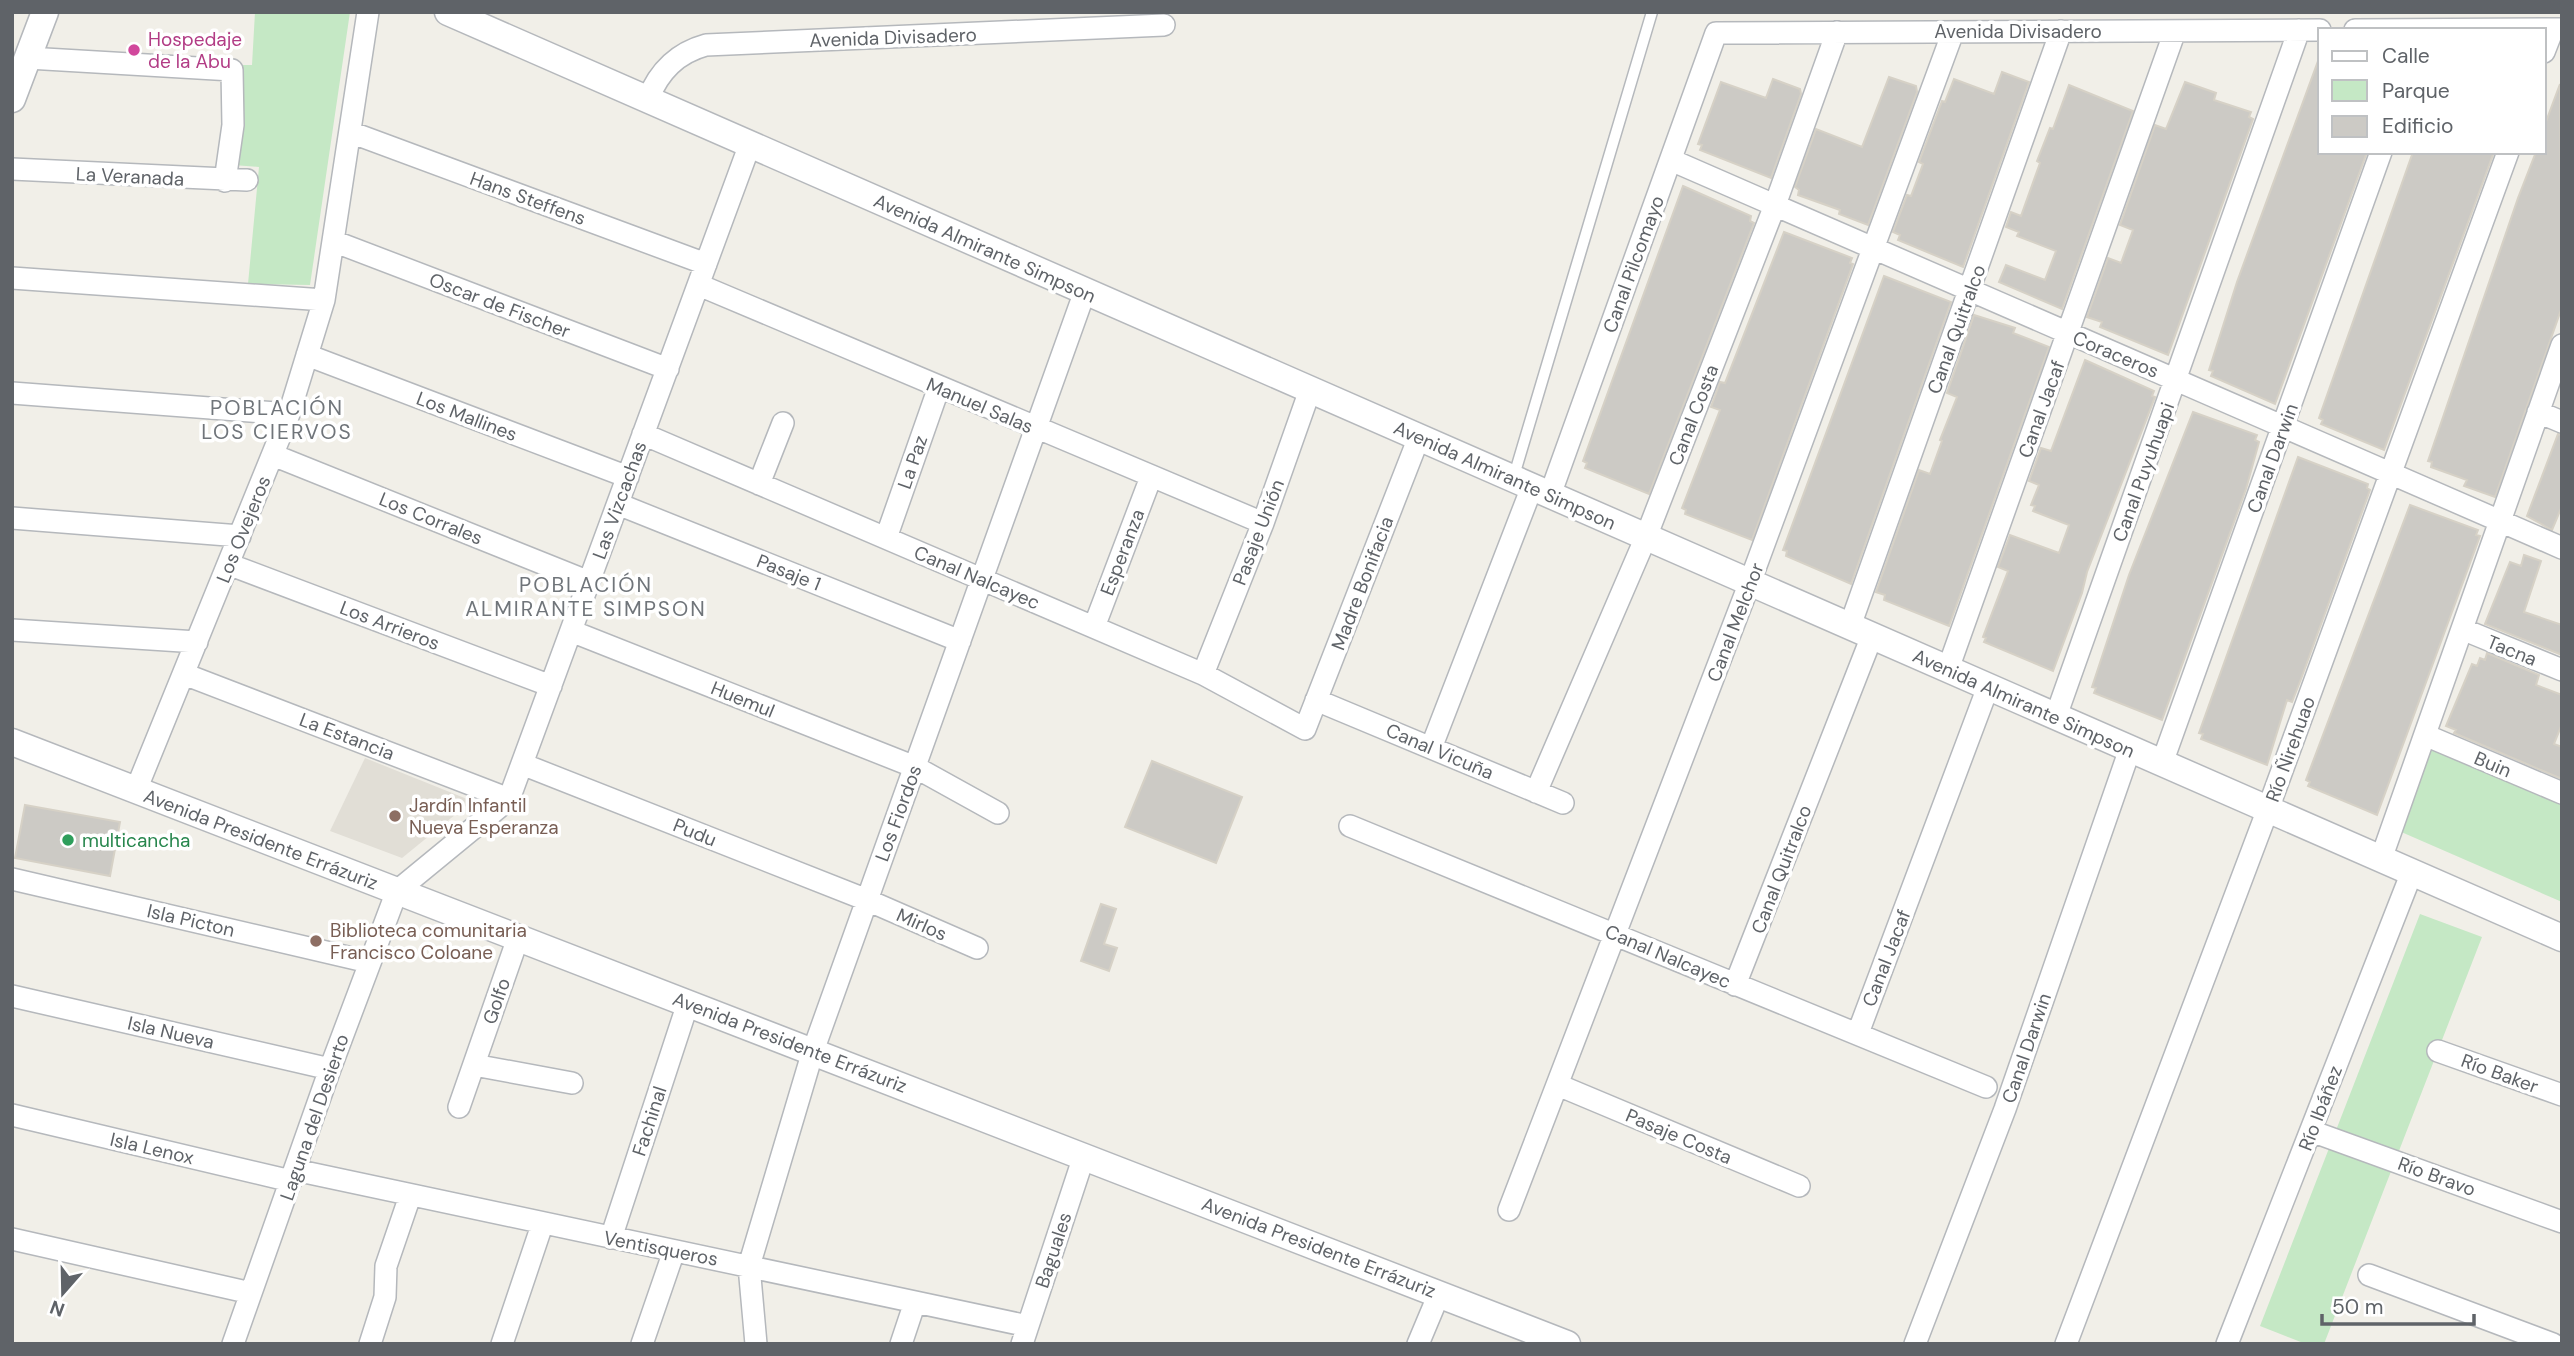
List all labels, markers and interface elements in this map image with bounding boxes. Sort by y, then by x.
street label: Avenida Divisadero [1934,19,2102,44]
street label: Avenida Divisadero [809,22,977,53]
place label: Hospedaje de la Abu [148,27,242,74]
legend [2318,28,2546,154]
marker: Hospedaje de la Abu [126,42,142,58]
text: Calle [2382,42,2430,70]
text: Parque [2382,77,2450,105]
text: Edificio [2382,112,2453,140]
street label: La Veranada [75,161,185,192]
street label: Hans Steffens [466,166,589,231]
street label: Avenida Almirante Simpson [870,188,1100,309]
street label: Canal Pilcomayo [1597,192,1670,336]
street label: Canal Quitralco [1921,261,1991,397]
street label: Oscar de Fischer [426,267,574,344]
street label: Coraceros [2069,325,2163,384]
street label: Canal Jacaf [2012,357,2071,461]
street label: Canal Costa [1663,361,1724,469]
street label: Manuel Salas [923,372,1037,439]
street label: Los Mallines [413,386,521,447]
district label: POBLACIÓN LOS CIERVOS [201,394,353,446]
street label: Canal Puyuhuapi [2107,399,2180,545]
street label: Canal Darwin [2241,400,2304,516]
street label: Avenida Almirante Simpson [1390,415,1620,536]
street label: La Paz [892,432,933,492]
street label: Las Vizcachas [587,438,652,563]
street label: Los Ovejeros [211,472,276,586]
street label: Pasaje Unión [1227,476,1290,589]
street label: Los Corrales [375,486,486,551]
street label: Esperanza [1095,506,1150,599]
street label: Madre Bonifacia [1326,513,1399,654]
street label: Canal Nalcayec [910,540,1044,615]
street label: Pasaje 1 [753,548,825,597]
street label: Canal Melchor [1701,559,1770,685]
district label: POBLACIÓN ALMIRANTE SIMPSON [465,571,707,623]
street label: Los Arrieros [336,595,443,656]
street label: Tacna [2483,629,2540,672]
street label: Avenida Almirante Simpson [1909,643,2139,764]
street label: Huemul [707,675,778,724]
street label: Río Ñirehuao [2260,693,2321,805]
street label: La Estancia [296,707,398,766]
street label: Canal Vicuña [1382,718,1498,785]
street label: Buin [2471,746,2515,783]
street label: Los Fiordos [869,762,927,865]
street label: Avenida Presidente Errázuriz [140,783,382,896]
place label: Jardín Infantil Nueva Esperanza [409,793,559,840]
street label: Canal Quitralco [1745,801,1817,937]
marker: Jardín Infantil Nueva Esperanza [387,808,403,824]
street label: Pudu [669,812,720,852]
place label: multicancha [82,828,190,853]
marker: multicancha [60,832,76,848]
street label: Isla Picton [145,898,237,943]
street label: Mirlos [893,902,951,947]
street label: Canal Jacaf [1857,906,1916,1010]
place label: Biblioteca comunitaria Francisco Coloane [330,918,527,965]
street label: Canal Nalcayec [1601,919,1735,994]
marker: Biblioteca comunitaria Francisco Coloane [308,933,324,949]
street label: Golfo [477,975,516,1028]
street label: Avenida Presidente Errázuriz [669,986,911,1099]
street label: Canal Darwin [1996,990,2057,1107]
street label: Isla Nueva [125,1010,217,1055]
street label: Laguna del Desierto [274,1031,355,1204]
street label: Río Baker [2458,1048,2542,1099]
street label: Río Ibáñez [2293,1062,2348,1154]
street label: Fachinal [627,1083,672,1159]
street label: Pasaje Costa [1622,1103,1736,1170]
street label: Isla Lenox [108,1127,197,1170]
street label: Río Bravo [2394,1151,2479,1202]
street label: Avenida Presidente Errázuriz [1198,1191,1440,1304]
street label: Baguales [1030,1209,1077,1291]
street label: Ventisqueros [602,1225,720,1272]
north arrow [28,1258,98,1328]
scale bar [2322,1282,2474,1326]
text: 50 m [2332,1293,2383,1321]
text: N [47,1294,68,1323]

